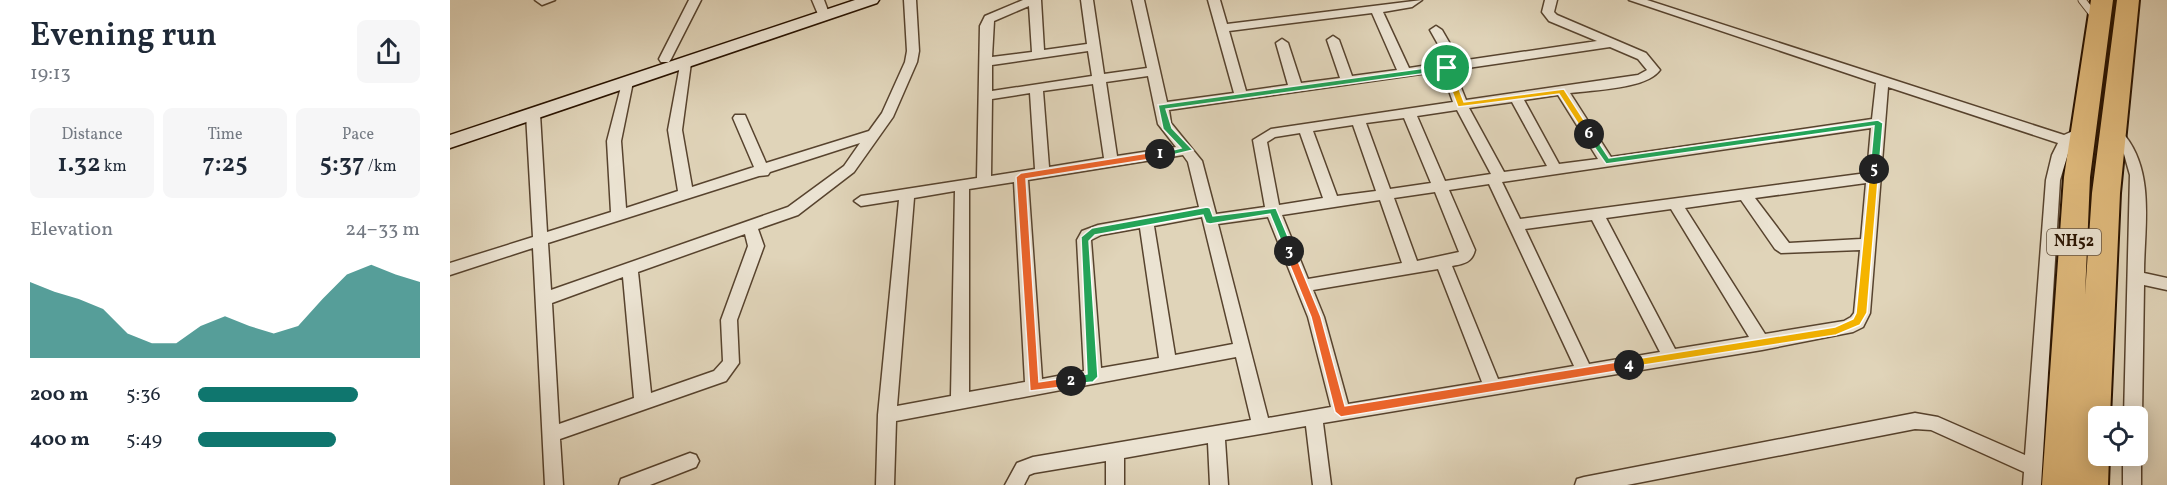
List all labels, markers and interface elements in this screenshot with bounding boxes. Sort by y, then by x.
text: Evening run [30,14,217,60]
button: share [357,20,420,83]
pin [1421,42,1472,93]
icon: arrive [1430,51,1463,84]
text: 19:13 [30,60,71,88]
pin: 6 [1574,119,1604,149]
text: 6 [1585,123,1593,145]
text: Distance [61,124,123,146]
text: Time [207,124,243,146]
text: Pace [342,124,374,146]
pin: 1 [1145,139,1175,169]
text: 1 [1157,143,1163,165]
text: 1.32 [57,146,101,182]
text: 7:25 [202,146,248,182]
text: 5:37 [319,146,365,182]
pin: 5 [1859,154,1889,184]
text: km [101,156,127,178]
text: /km [365,156,397,178]
text: 5 [1870,158,1878,180]
text: Elevation [30,216,113,244]
text: 24–33 m [345,216,420,244]
road number: NH52 [2047,229,2101,255]
pin: 3 [1274,236,1304,266]
text: 3 [1285,240,1293,262]
pin: 4 [1614,350,1644,380]
text: 4 [1624,354,1634,376]
pin: 2 [1056,366,1086,396]
text: 2 [1067,370,1075,392]
text: 200 m [30,381,88,409]
text: 5:36 [126,381,161,409]
map controls [2088,406,2148,466]
button: locate [2088,406,2148,466]
text: 400 m [30,426,90,454]
text: 5:49 [126,426,162,454]

